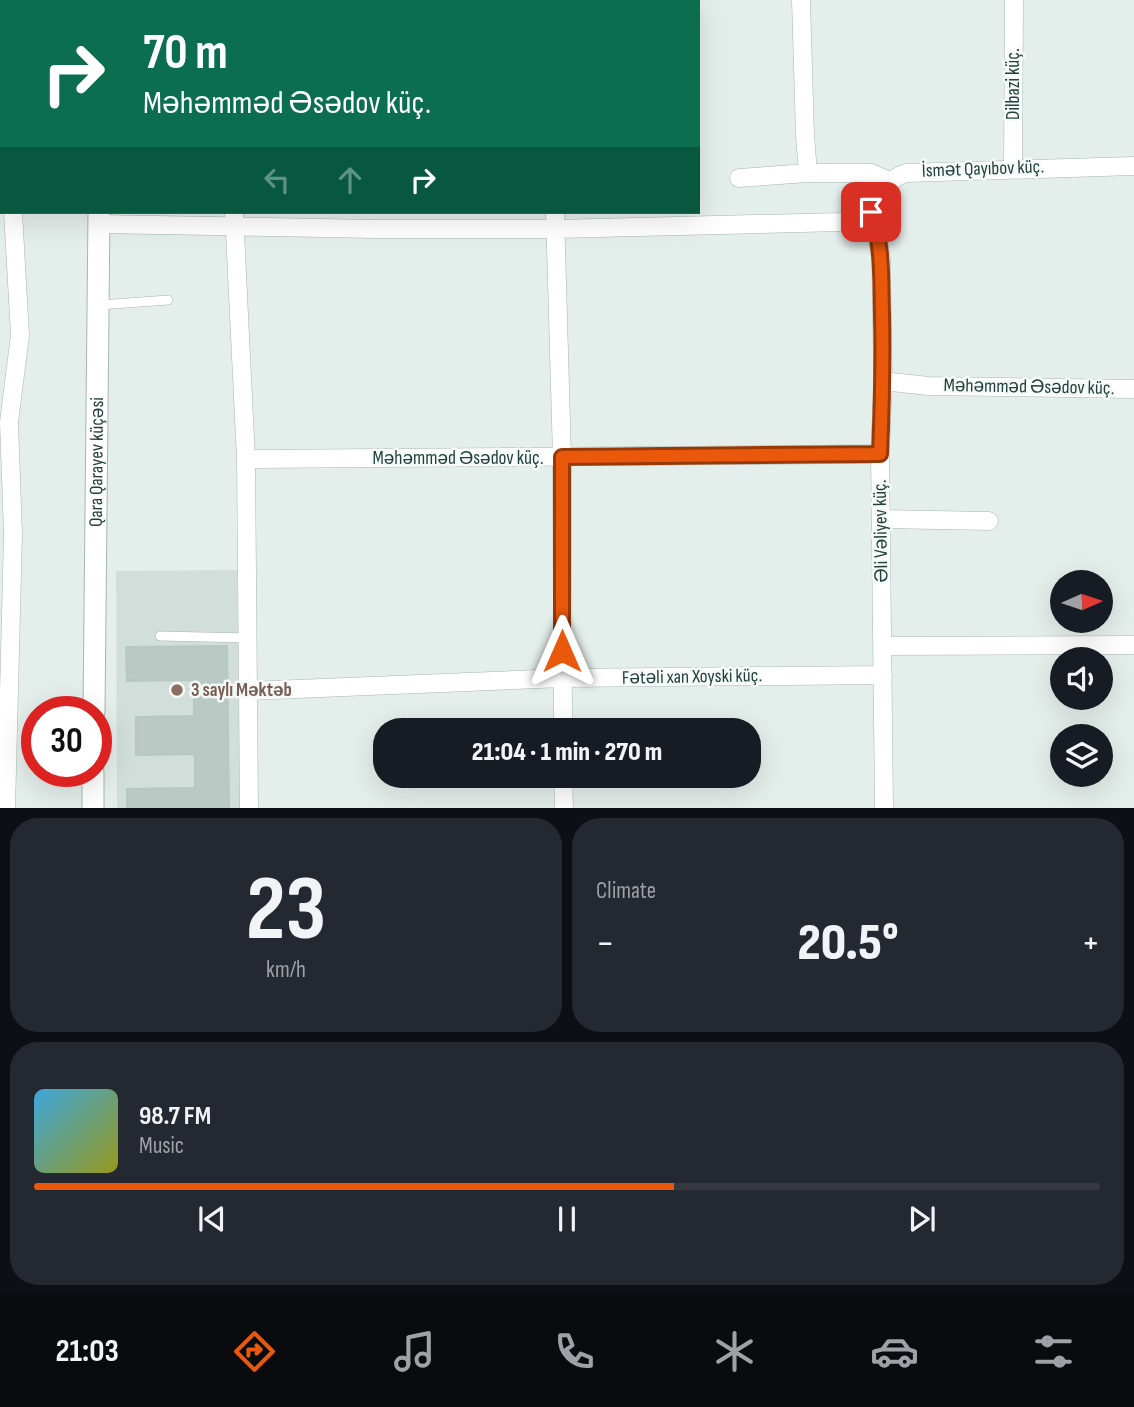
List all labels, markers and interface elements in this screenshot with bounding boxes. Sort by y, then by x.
text: 70 m [143,24,228,83]
icon: right [28,28,119,119]
street label: Dilbazi küç. [1002,48,1025,120]
text: Məhəmməd Əsədov küç. [143,84,431,123]
street label: İsmət Qayıbov küç. [921,155,1045,183]
icon: left [258,161,296,199]
icon: ahead [331,161,369,199]
icon: right [404,161,442,199]
pin [841,182,901,242]
icon: arrive [852,193,890,231]
street label: Məhəmməd Əsədov küç. [943,374,1115,400]
street label: Qara Qarayev küçəsi [84,397,109,527]
street label: Məhəmməd Əsədov küç. [373,447,543,470]
street label: Əli Vəliyev küç. [869,479,893,583]
north arrow [1050,570,1113,634]
map controls [1050,570,1113,787]
position arrow [525,614,599,688]
button: sound [1050,647,1113,710]
street label: Fətəli xan Xoyski küç. [622,664,762,690]
place label: 3 saylı Məktəb [191,679,292,702]
marker: 3 saylı Məktəb [169,682,185,698]
speed limit sign: 30 [21,696,112,787]
button: layers [1050,724,1113,787]
text: 21:04 · 1 min · 270 m [472,737,662,768]
text: 23 [246,856,326,965]
text: Climate [596,877,656,905]
text: 20.5° [797,912,899,975]
text: − [596,921,615,966]
text: + [1081,921,1100,966]
text: km/h [266,956,306,984]
text: 98.7 FM [139,1101,211,1132]
text: Music [139,1132,184,1160]
icon: previous [193,1200,231,1238]
icon: pause [548,1200,586,1238]
icon: next [903,1200,941,1238]
icon: directions [230,1327,279,1376]
icon: music [390,1327,439,1376]
icon: phone [550,1327,599,1376]
icon: climate [710,1327,759,1376]
icon: car [870,1327,919,1376]
icon: filters [1029,1327,1078,1376]
text: 21:03 [55,1332,119,1371]

